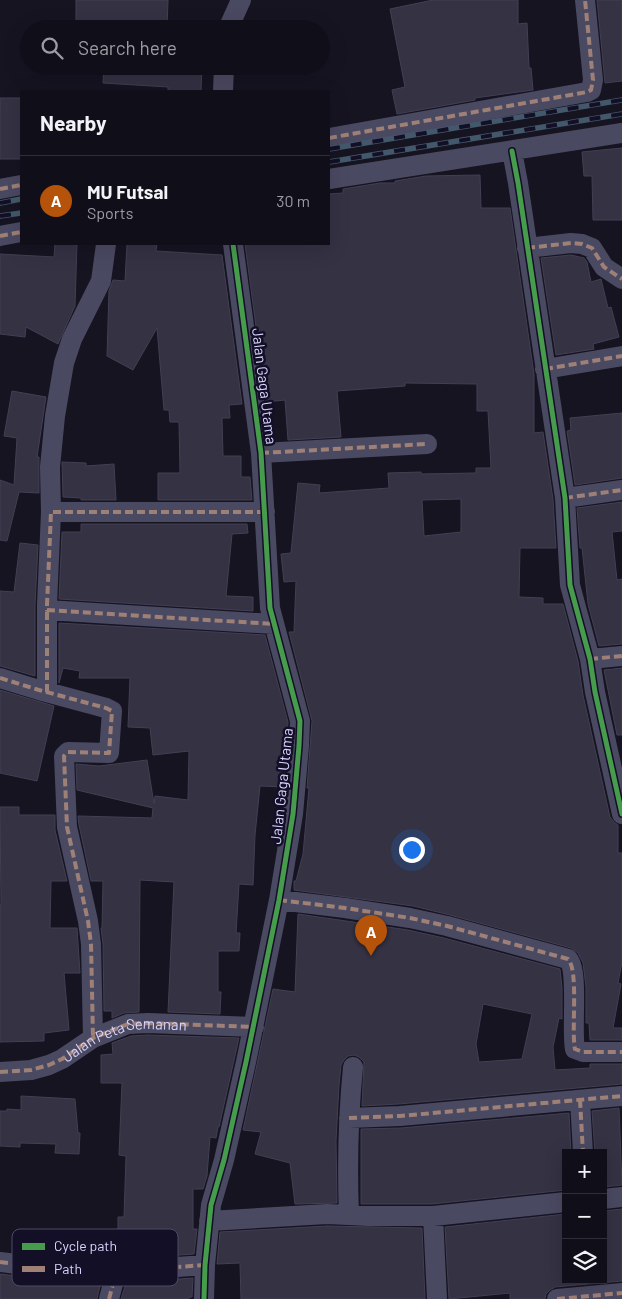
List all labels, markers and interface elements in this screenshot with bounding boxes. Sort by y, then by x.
search box [20,20,330,75]
icon: search [38,34,66,62]
text: Search here [78,36,177,59]
text: Nearby [40,110,106,135]
text: MU Futsal [87,180,168,203]
text: A [51,191,61,210]
text: 30 m [276,191,310,210]
text: Sports [87,203,133,222]
street label: Jalan Gaga Utama [249,327,281,445]
street label: Jalan Gaga Utama [266,727,296,845]
your location [399,837,425,863]
pin: A [355,915,387,956]
street label: Jalan Peta Semanan [59,1014,187,1065]
map controls [562,1149,607,1284]
button: + [562,1149,607,1194]
button: − [562,1194,607,1239]
legend [12,1229,178,1286]
text: Cycle path [54,1237,117,1254]
button: layers [562,1239,607,1284]
text: Path [54,1260,82,1277]

